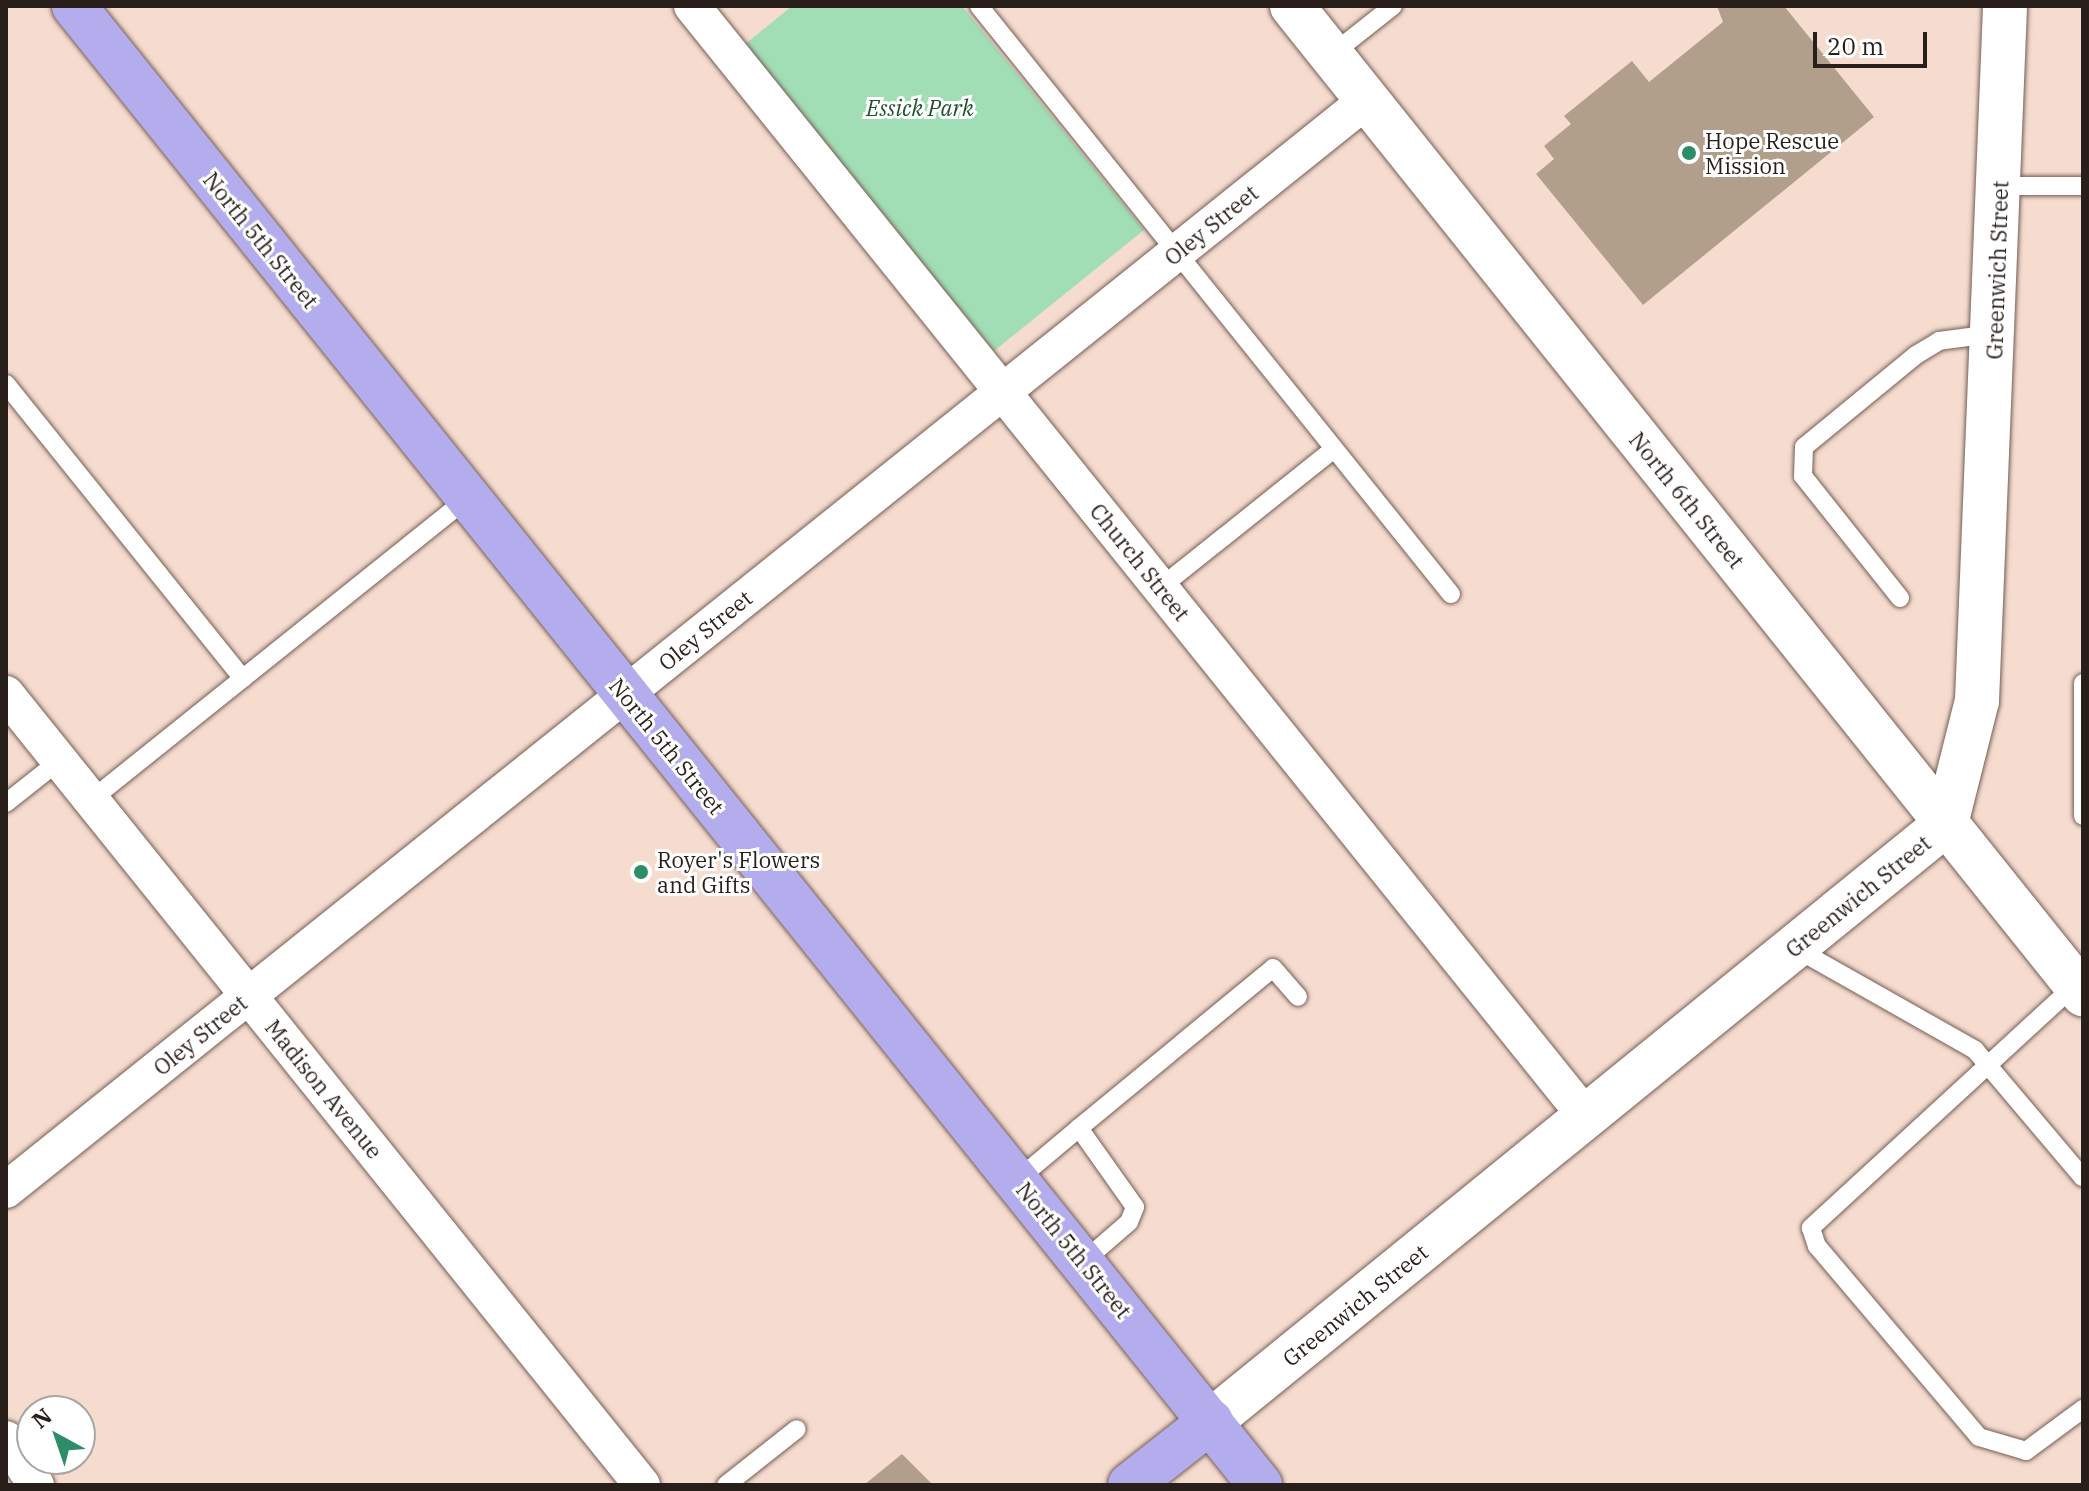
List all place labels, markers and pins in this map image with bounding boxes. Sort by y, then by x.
place label: Hope Rescue Mission [1705,127,1839,178]
marker: Hope Rescue Mission [1680,144,1698,162]
place label: Royer's Flowers and Gifts [657,846,820,898]
marker: Royer's Flowers and Gifts [632,863,650,881]

